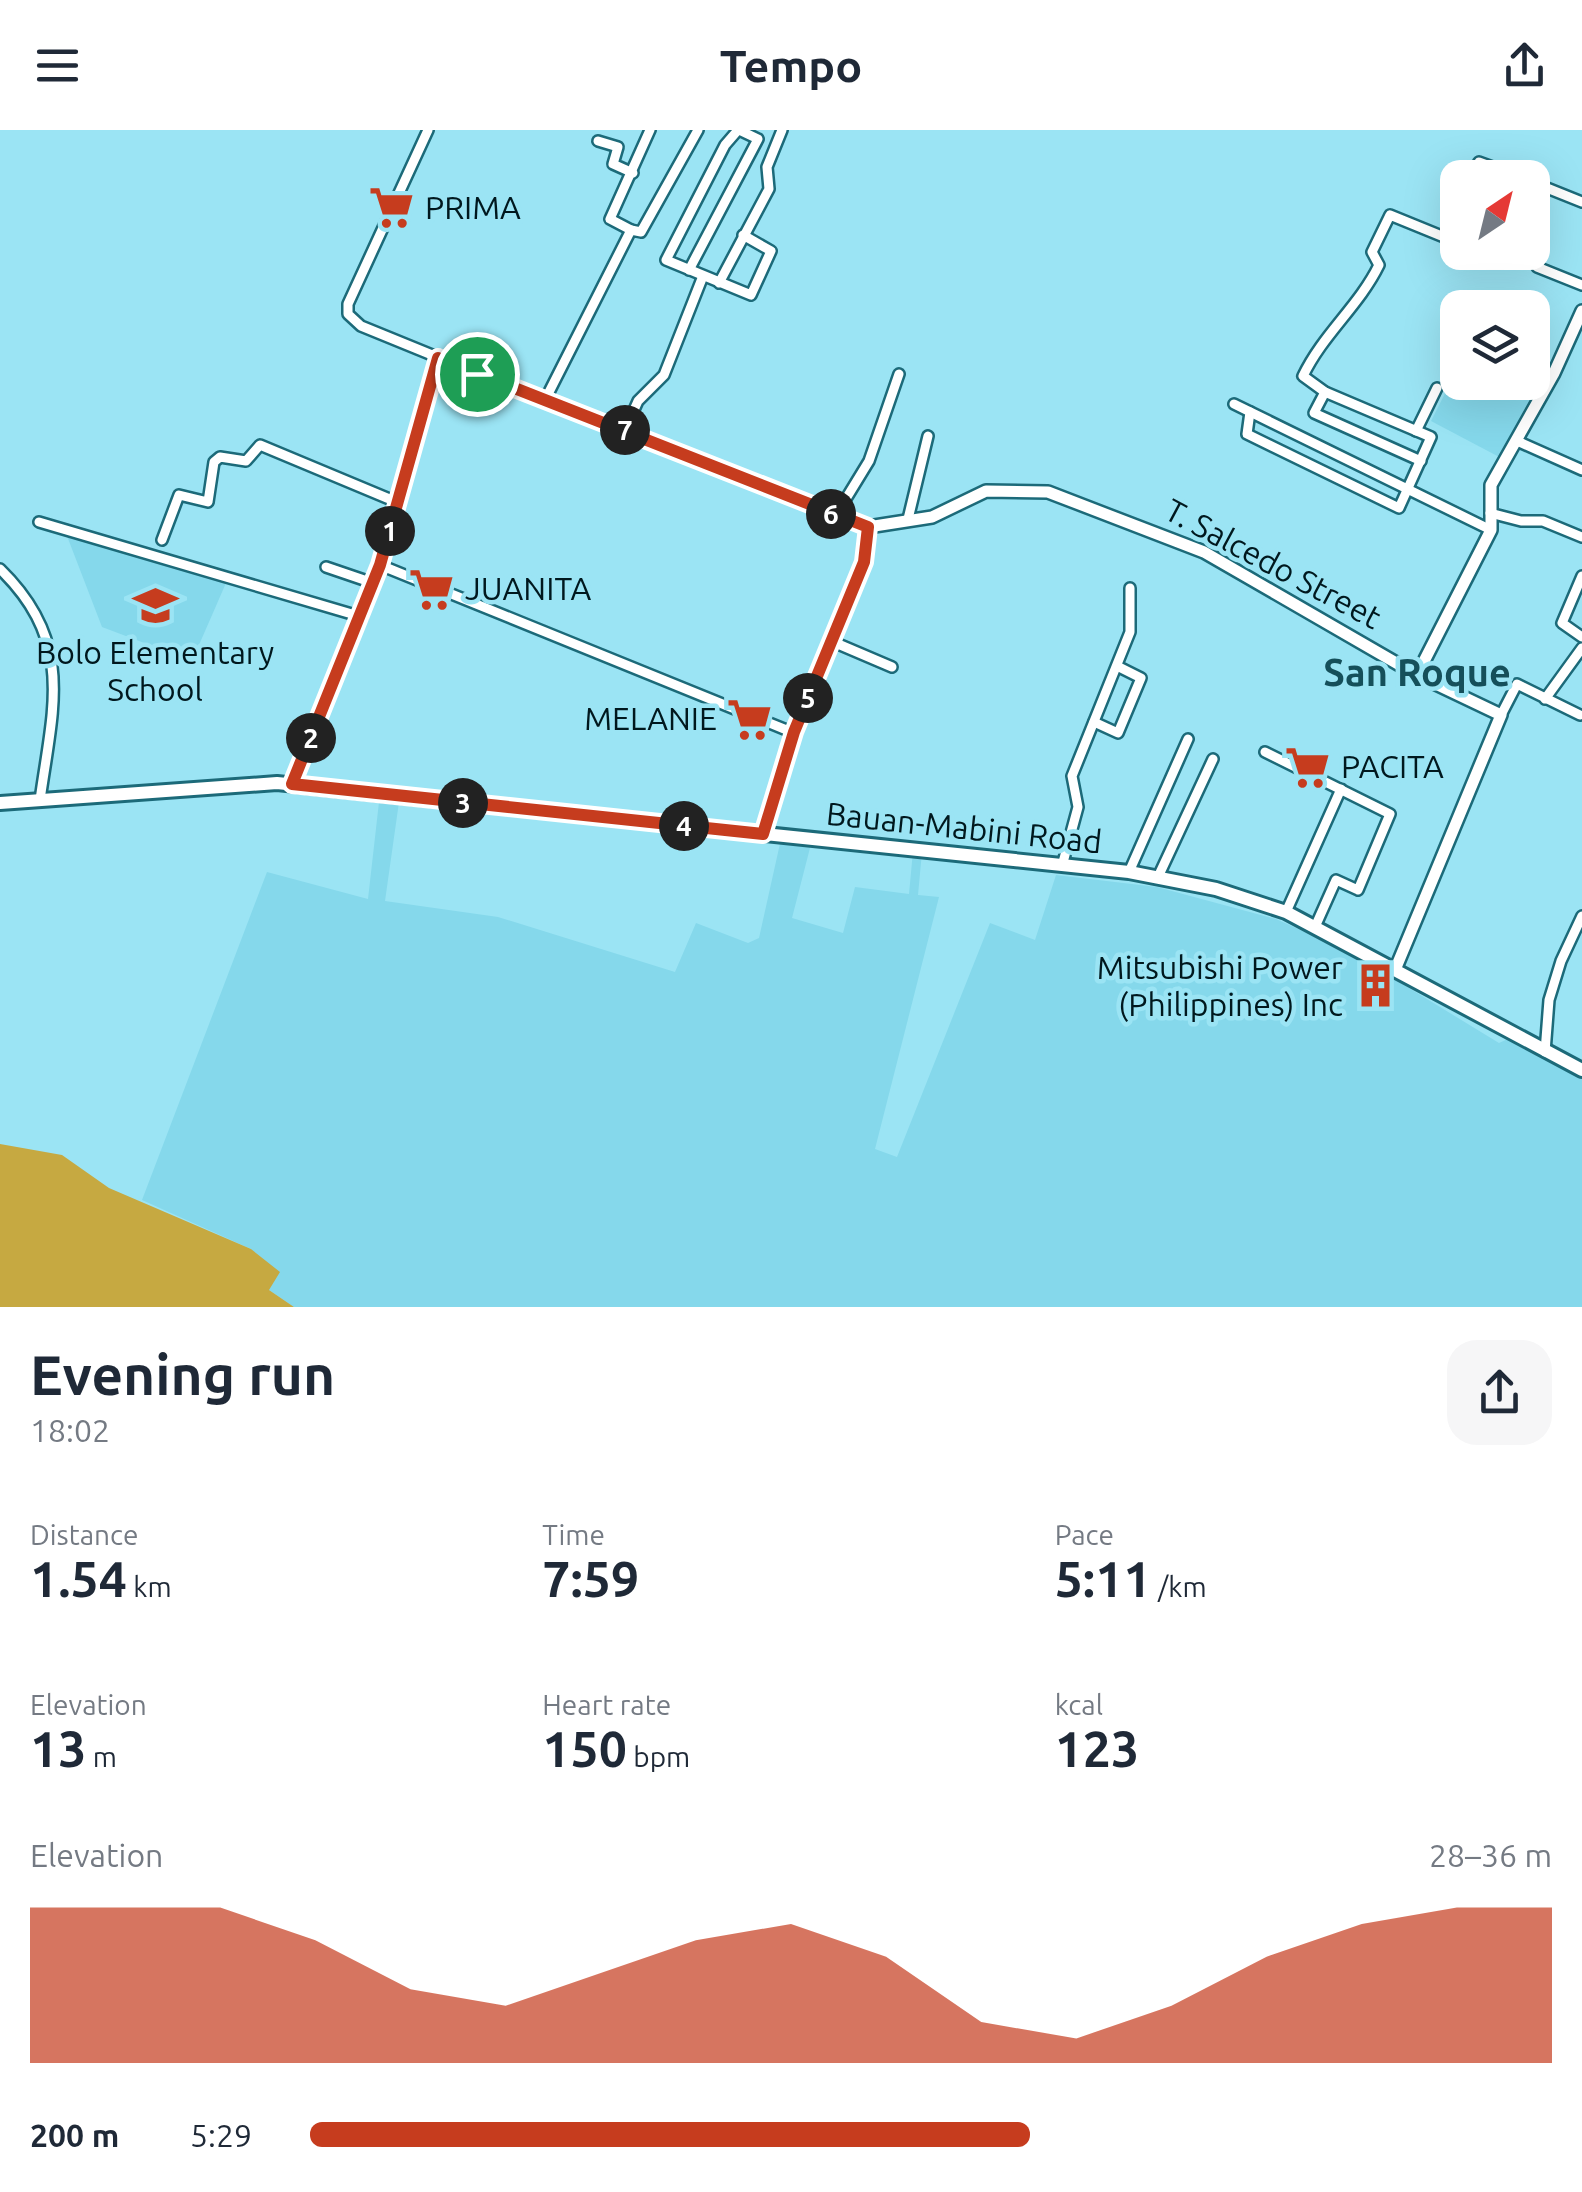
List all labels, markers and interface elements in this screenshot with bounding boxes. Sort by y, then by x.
icon: menu [30,38,85,93]
icon: share [1497,38,1552,93]
text: Tempo [720,40,862,91]
north arrow [1440,160,1550,270]
map controls [1440,160,1550,400]
supermarket icon: PRIMA [368,184,416,232]
place label: PRIMA [425,189,521,225]
button: layers [1440,290,1550,400]
pin [435,332,520,417]
icon: arrive [450,347,505,402]
pin: 7 [600,405,650,455]
text: 7 [617,414,633,445]
pin: 6 [806,489,856,539]
street label: T. Salcedo Street [1159,491,1388,635]
text: 6 [823,498,839,529]
pin: 1 [365,506,415,556]
text: 1 [382,515,398,546]
supermarket icon: JUANITA [408,565,456,613]
place label: JUANITA [465,570,591,606]
school or university icon: Bolo Elementary School [131,581,179,629]
place label: Bolo Elementary School [36,634,274,707]
district label: San Roque [1323,651,1511,693]
pin: 5 [783,673,833,723]
text: 5 [800,682,816,713]
supermarket icon: MELANIE [726,695,774,743]
place label: MELANIE [584,700,717,736]
pin: 2 [286,713,336,763]
text: 2 [303,722,319,753]
supermarket icon: PACITA [1284,743,1332,791]
place label: PACITA [1341,748,1444,784]
pin: 3 [438,778,488,828]
text: 3 [455,787,471,818]
street label: Bauan-Mabini Road [825,795,1104,859]
pin: 4 [659,801,709,851]
text: 4 [676,810,692,841]
place label: Mitsubishi Power (Philippines) Inc [1097,949,1343,1022]
building icon: Mitsubishi Power (Philippines) Inc [1352,962,1400,1010]
button: share [1447,1340,1552,1445]
text: Evening run [30,1344,335,1405]
text: 18:02 [30,1412,110,1448]
text: Distance [30,1519,138,1550]
text: Time [542,1519,605,1550]
text: Pace [1055,1519,1114,1550]
text: 1.54 [30,1550,127,1606]
text: 7:59 [542,1550,639,1606]
text: 5:11 [1055,1550,1152,1606]
text: km [127,1571,172,1602]
text: /km [1152,1571,1207,1602]
text: Elevation [30,1689,147,1720]
text: Heart rate [542,1689,671,1720]
text: kcal [1055,1689,1103,1720]
text: 13 [30,1720,86,1776]
text: 150 [542,1720,627,1776]
text: 123 [1055,1720,1139,1776]
text: m [86,1741,117,1772]
text: bpm [627,1741,690,1772]
text: Elevation [30,1837,163,1873]
text: 28–36 m [1429,1837,1552,1873]
text: 200 m [30,2117,119,2153]
text: 5:29 [190,2117,252,2153]

